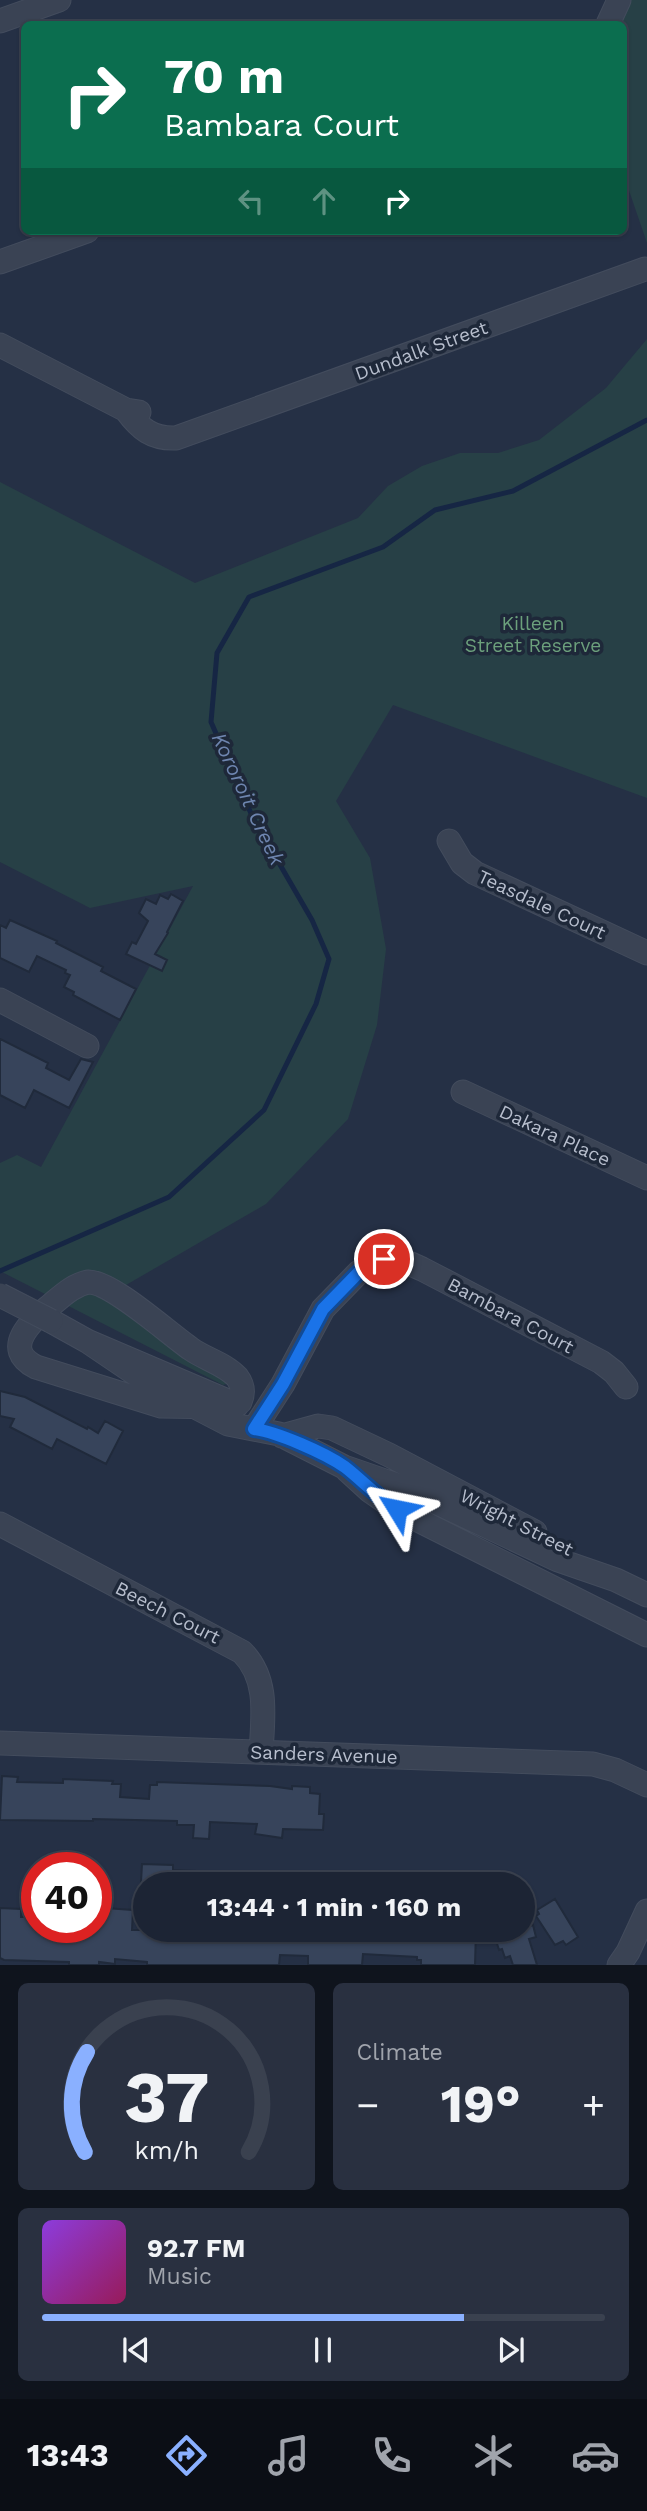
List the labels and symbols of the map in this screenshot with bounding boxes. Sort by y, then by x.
street label: Dundalk Street [352,316,491,385]
park label: Killeen Street Reserve [465,612,601,657]
water label: Kororoit Creek [207,728,290,870]
street label: Teasdale Court [474,865,609,944]
street label: Dakara Place [496,1100,614,1171]
pin [354,1229,414,1289]
street label: Bambara Court [444,1273,578,1358]
position arrow [360,1472,434,1546]
street label: Wright Street [456,1484,577,1561]
street label: Beech Court [112,1576,224,1649]
street label: Sanders Avenue [250,1740,398,1769]
speed limit sign: 40 [21,1852,112,1943]

